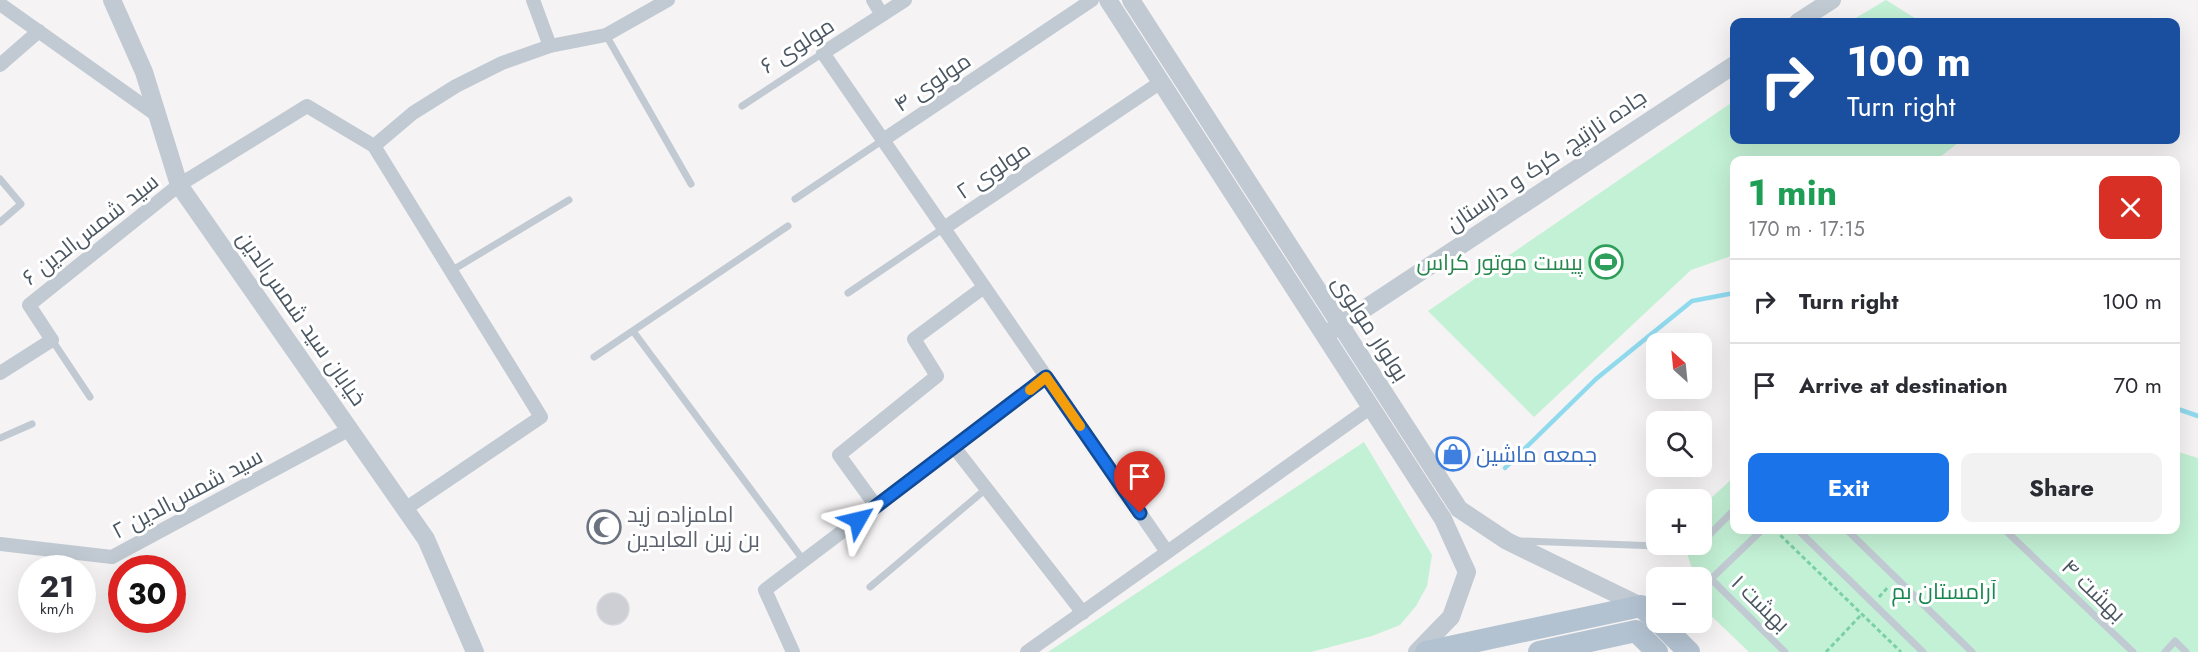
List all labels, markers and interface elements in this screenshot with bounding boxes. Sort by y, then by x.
street label: مولوی ۶ [754,9,840,81]
text: 100 m [1847,31,1971,92]
icon: right [1748,42,1826,120]
street label: مولوی ۴ [887,45,977,119]
street label: جاده نارتیچ، کرک و دارستان [1439,81,1653,239]
text: Turn right [1847,87,1955,126]
street label: مولوی ۲ [949,133,1037,207]
street label: سید شمس‌الدین ۶ [15,165,165,293]
text: 1 min [1748,166,1837,218]
button: close [2099,176,2162,239]
text: 170 m · 17:15 [1748,215,1865,244]
street label: خیابان سید شمس‌الدین [229,224,375,412]
sports icon: پیست موتور کراس [1588,244,1624,280]
place label: پیست موتور کراس [1416,246,1583,278]
street label: بولوار مولوی [1325,269,1417,387]
icon: right [1748,285,1781,318]
text: Turn right [1799,285,1899,317]
text: 100 m [2102,285,2162,317]
north arrow [1646,333,1712,399]
map controls [1646,333,1712,633]
icon: arrive [1748,369,1781,402]
text: Arrive at destination [1799,369,2008,401]
text: 70 m [2113,369,2162,401]
button: search [1646,411,1712,477]
shop icon: جمعه ماشین [1435,436,1471,472]
place label: جمعه ماشین [1476,438,1597,470]
street label: سید شمس‌الدین ۲ [106,440,268,546]
pin [1114,451,1165,513]
button: Exit [1748,453,1949,522]
button: Share [1961,453,2162,522]
icon: arrive [1123,460,1156,493]
position arrow [826,488,890,552]
button: + [1646,489,1712,555]
place label: امامزاده زید بن زین العابدین [627,498,760,555]
mosque icon: امامزاده زید بن زین العابدین [586,509,622,545]
street label: بهشت ۴ [2055,551,2133,629]
speed limit sign: 30 [108,555,186,633]
text: 21 [40,565,74,608]
button: − [1646,567,1712,633]
street label: بهشت ۱ [1724,567,1798,639]
park label: آرامستان بم [1891,575,1997,607]
text: km/h [40,598,74,620]

